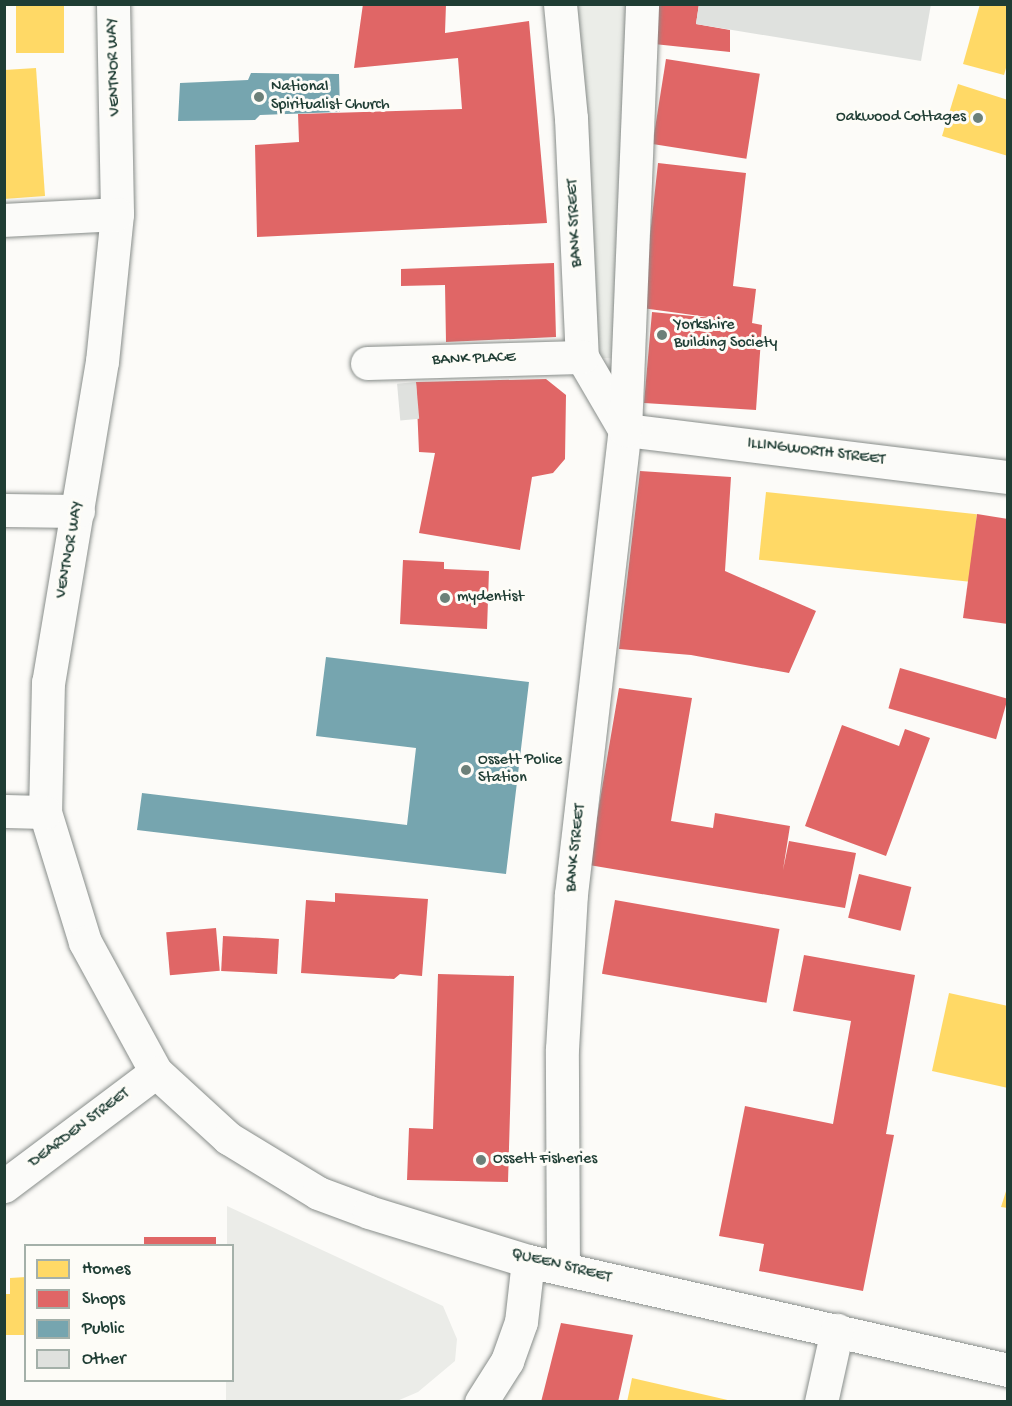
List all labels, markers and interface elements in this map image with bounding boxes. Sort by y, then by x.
street label: VENTNOR WAY [104,18,126,116]
place label: National Spiritualist Church [271,78,389,116]
marker: National Spiritualist Church [252,90,266,104]
place label: Oakwood Cottages [836,108,966,128]
marker: Oakwood Cottages [971,111,985,125]
street label: BANK STREET [564,178,588,268]
place label: Yorkshire Building Society [674,316,777,354]
marker: Yorkshire Building Society [655,328,669,342]
street label: BANK PLACE [432,349,516,371]
street label: ILLINGWORTH STREET [746,435,886,471]
street label: VENTNOR WAY [53,500,89,600]
place label: mydentist [457,588,524,608]
marker: mydentist [438,591,452,605]
place label: Ossett Police Station [478,751,562,789]
marker: Ossett Police Station [459,763,473,777]
street label: BANK STREET [563,803,591,893]
street label: DEARDEN STREET [26,1085,134,1173]
place label: Ossett Fisheries [493,1150,597,1170]
marker: Ossett Fisheries [474,1153,488,1167]
legend [24,1244,234,1382]
street label: QUEEN STREET [509,1245,613,1289]
text: Homes [82,1259,130,1280]
text: Shops [82,1289,125,1310]
text: Public [82,1319,124,1340]
text: Other [82,1349,126,1370]

